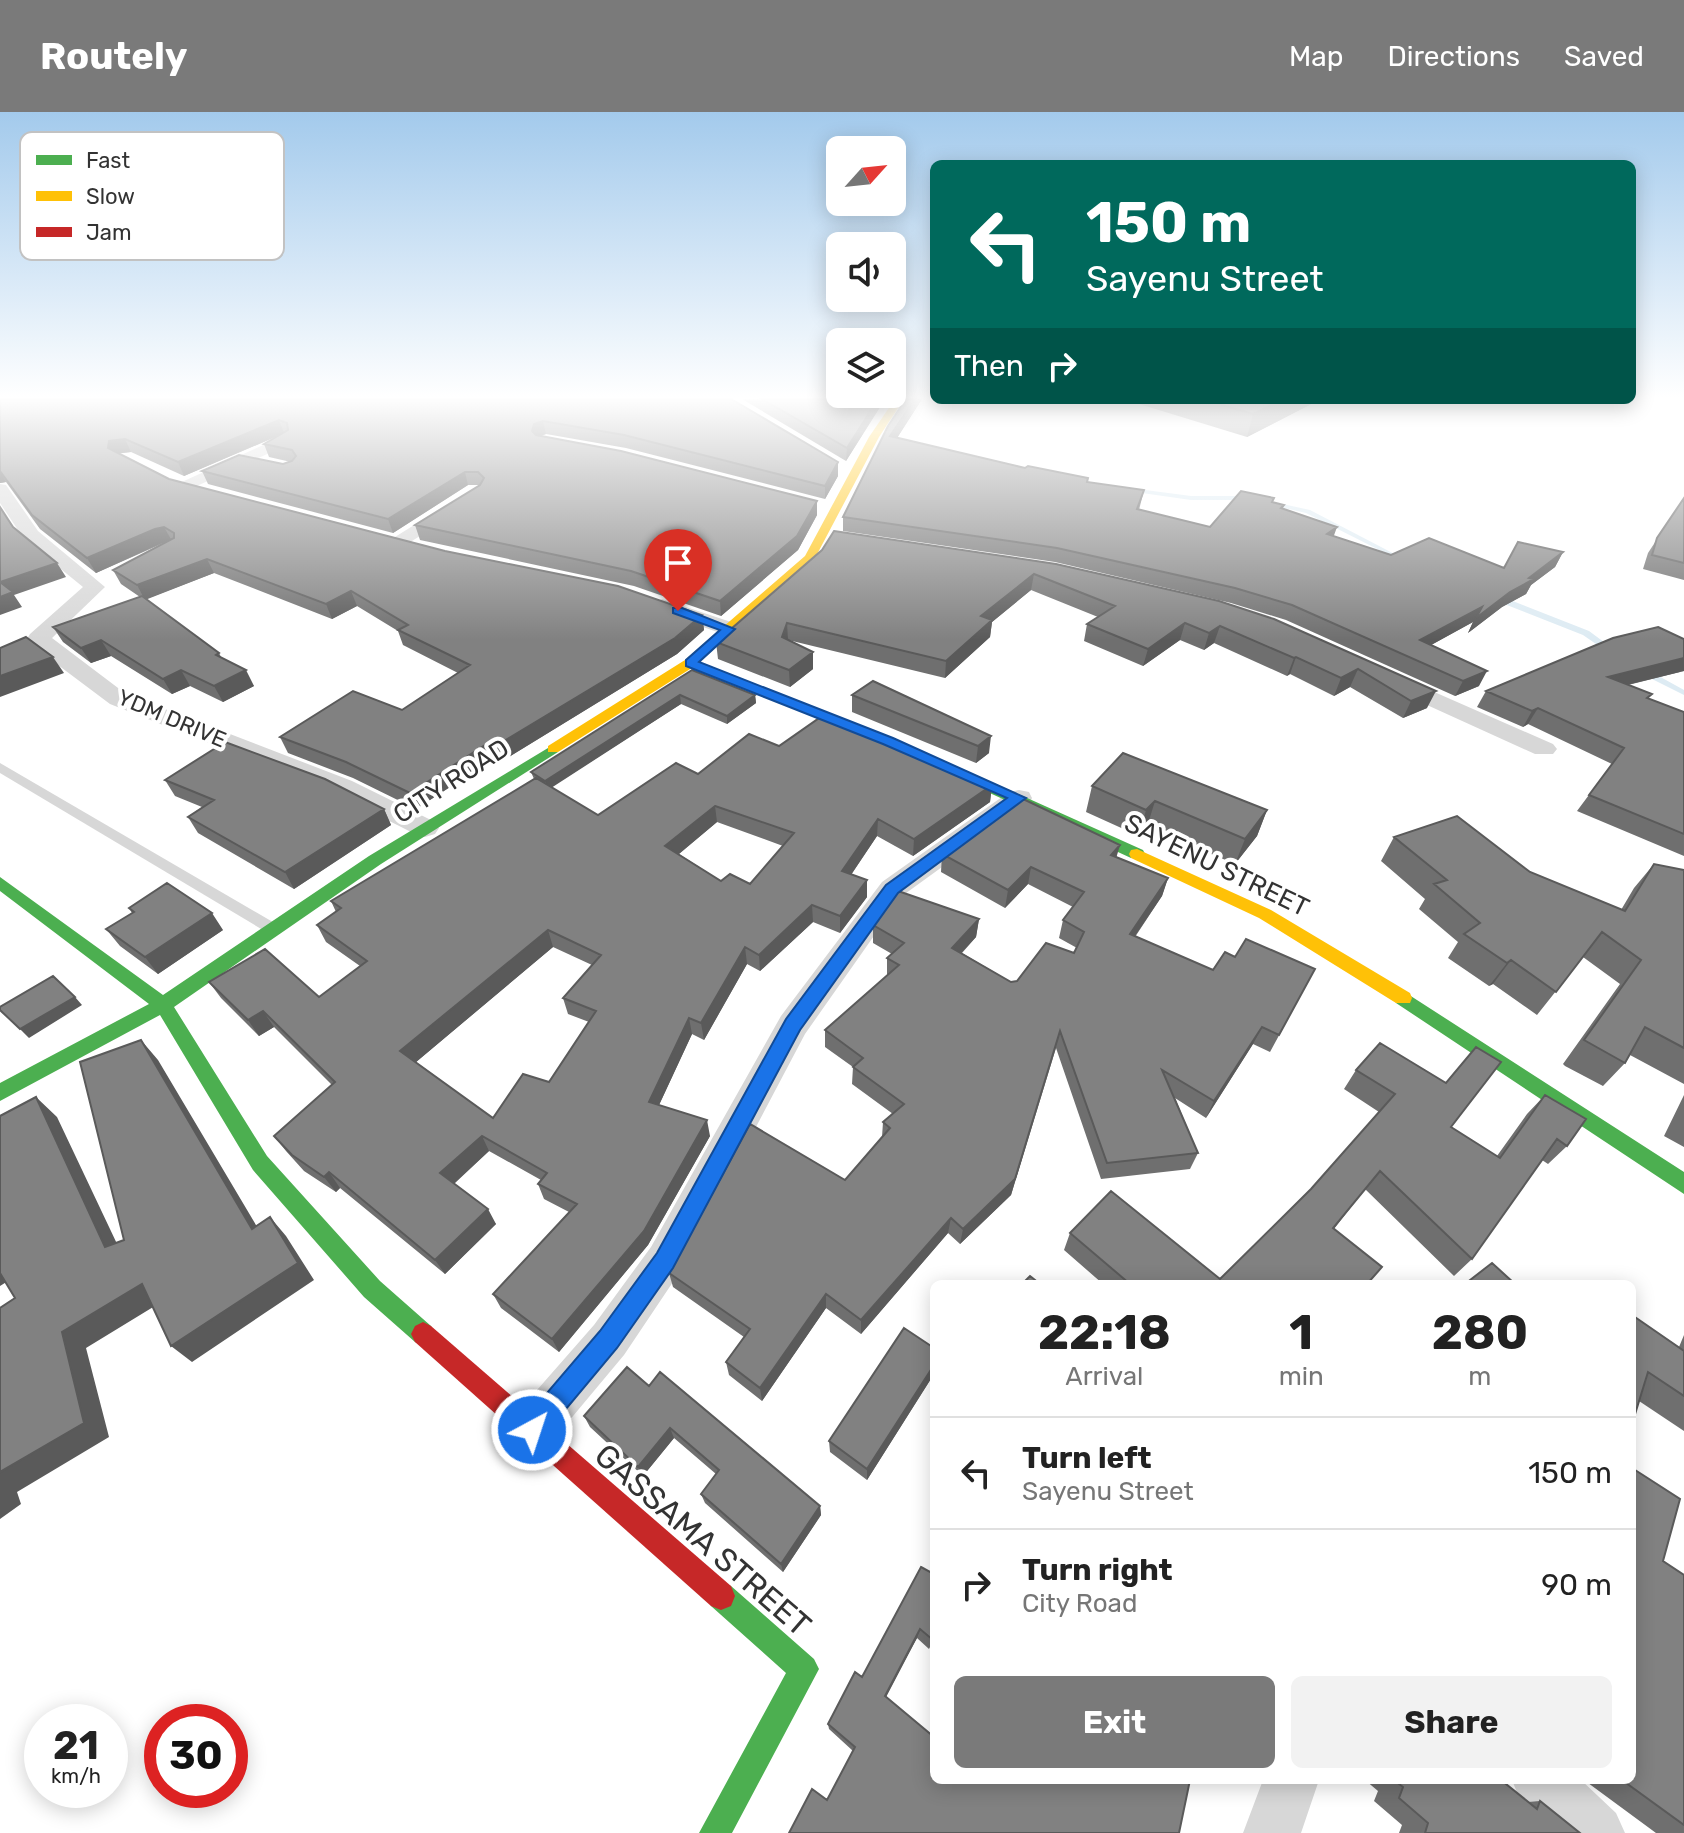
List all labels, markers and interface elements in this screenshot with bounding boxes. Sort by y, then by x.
text: Routely [40,33,187,79]
text: Map [1289,40,1343,73]
text: Directions [1387,40,1520,73]
text: Saved [1564,40,1644,73]
legend [20,132,284,260]
north arrow [826,136,906,216]
map controls [826,136,906,408]
text: Fast [86,147,131,174]
text: Slow [86,183,135,210]
text: 150 m [1086,190,1251,256]
icon: left [954,192,1058,296]
text: Jam [86,219,132,246]
button: sound [826,232,906,312]
text: Sayenu Street [1086,257,1324,300]
button: layers [826,328,906,408]
icon: right [1040,344,1084,388]
text: Then [954,348,1024,384]
pin [644,529,712,611]
icon: arrive [656,541,700,585]
street label: YDM DRIVE [113,683,230,753]
street label: CITY ROAD [388,733,515,830]
street label: SAYENU STREET [1120,807,1314,924]
text: 22:18 [1038,1304,1171,1361]
text: 1 [1289,1304,1313,1361]
text: 280 [1432,1304,1528,1361]
text: Arrival [1065,1361,1143,1392]
text: min [1279,1361,1324,1392]
text: m [1468,1361,1491,1392]
position arrow [490,1388,574,1472]
street label: GASSAMA STREET [587,1436,819,1644]
text: Turn left [1022,1440,1152,1476]
icon: left [954,1451,998,1495]
text: 150 m [1528,1455,1612,1491]
text: Sayenu Street [1022,1476,1194,1507]
text: Turn right [1022,1552,1173,1588]
icon: right [954,1563,998,1607]
text: 90 m [1541,1567,1612,1603]
text: City Road [1022,1588,1137,1619]
button: Exit [954,1676,1275,1768]
button: Share [1291,1676,1612,1768]
speed limit sign: 30 [144,1704,248,1808]
text: 21 [53,1722,99,1769]
text: km/h [51,1764,101,1788]

